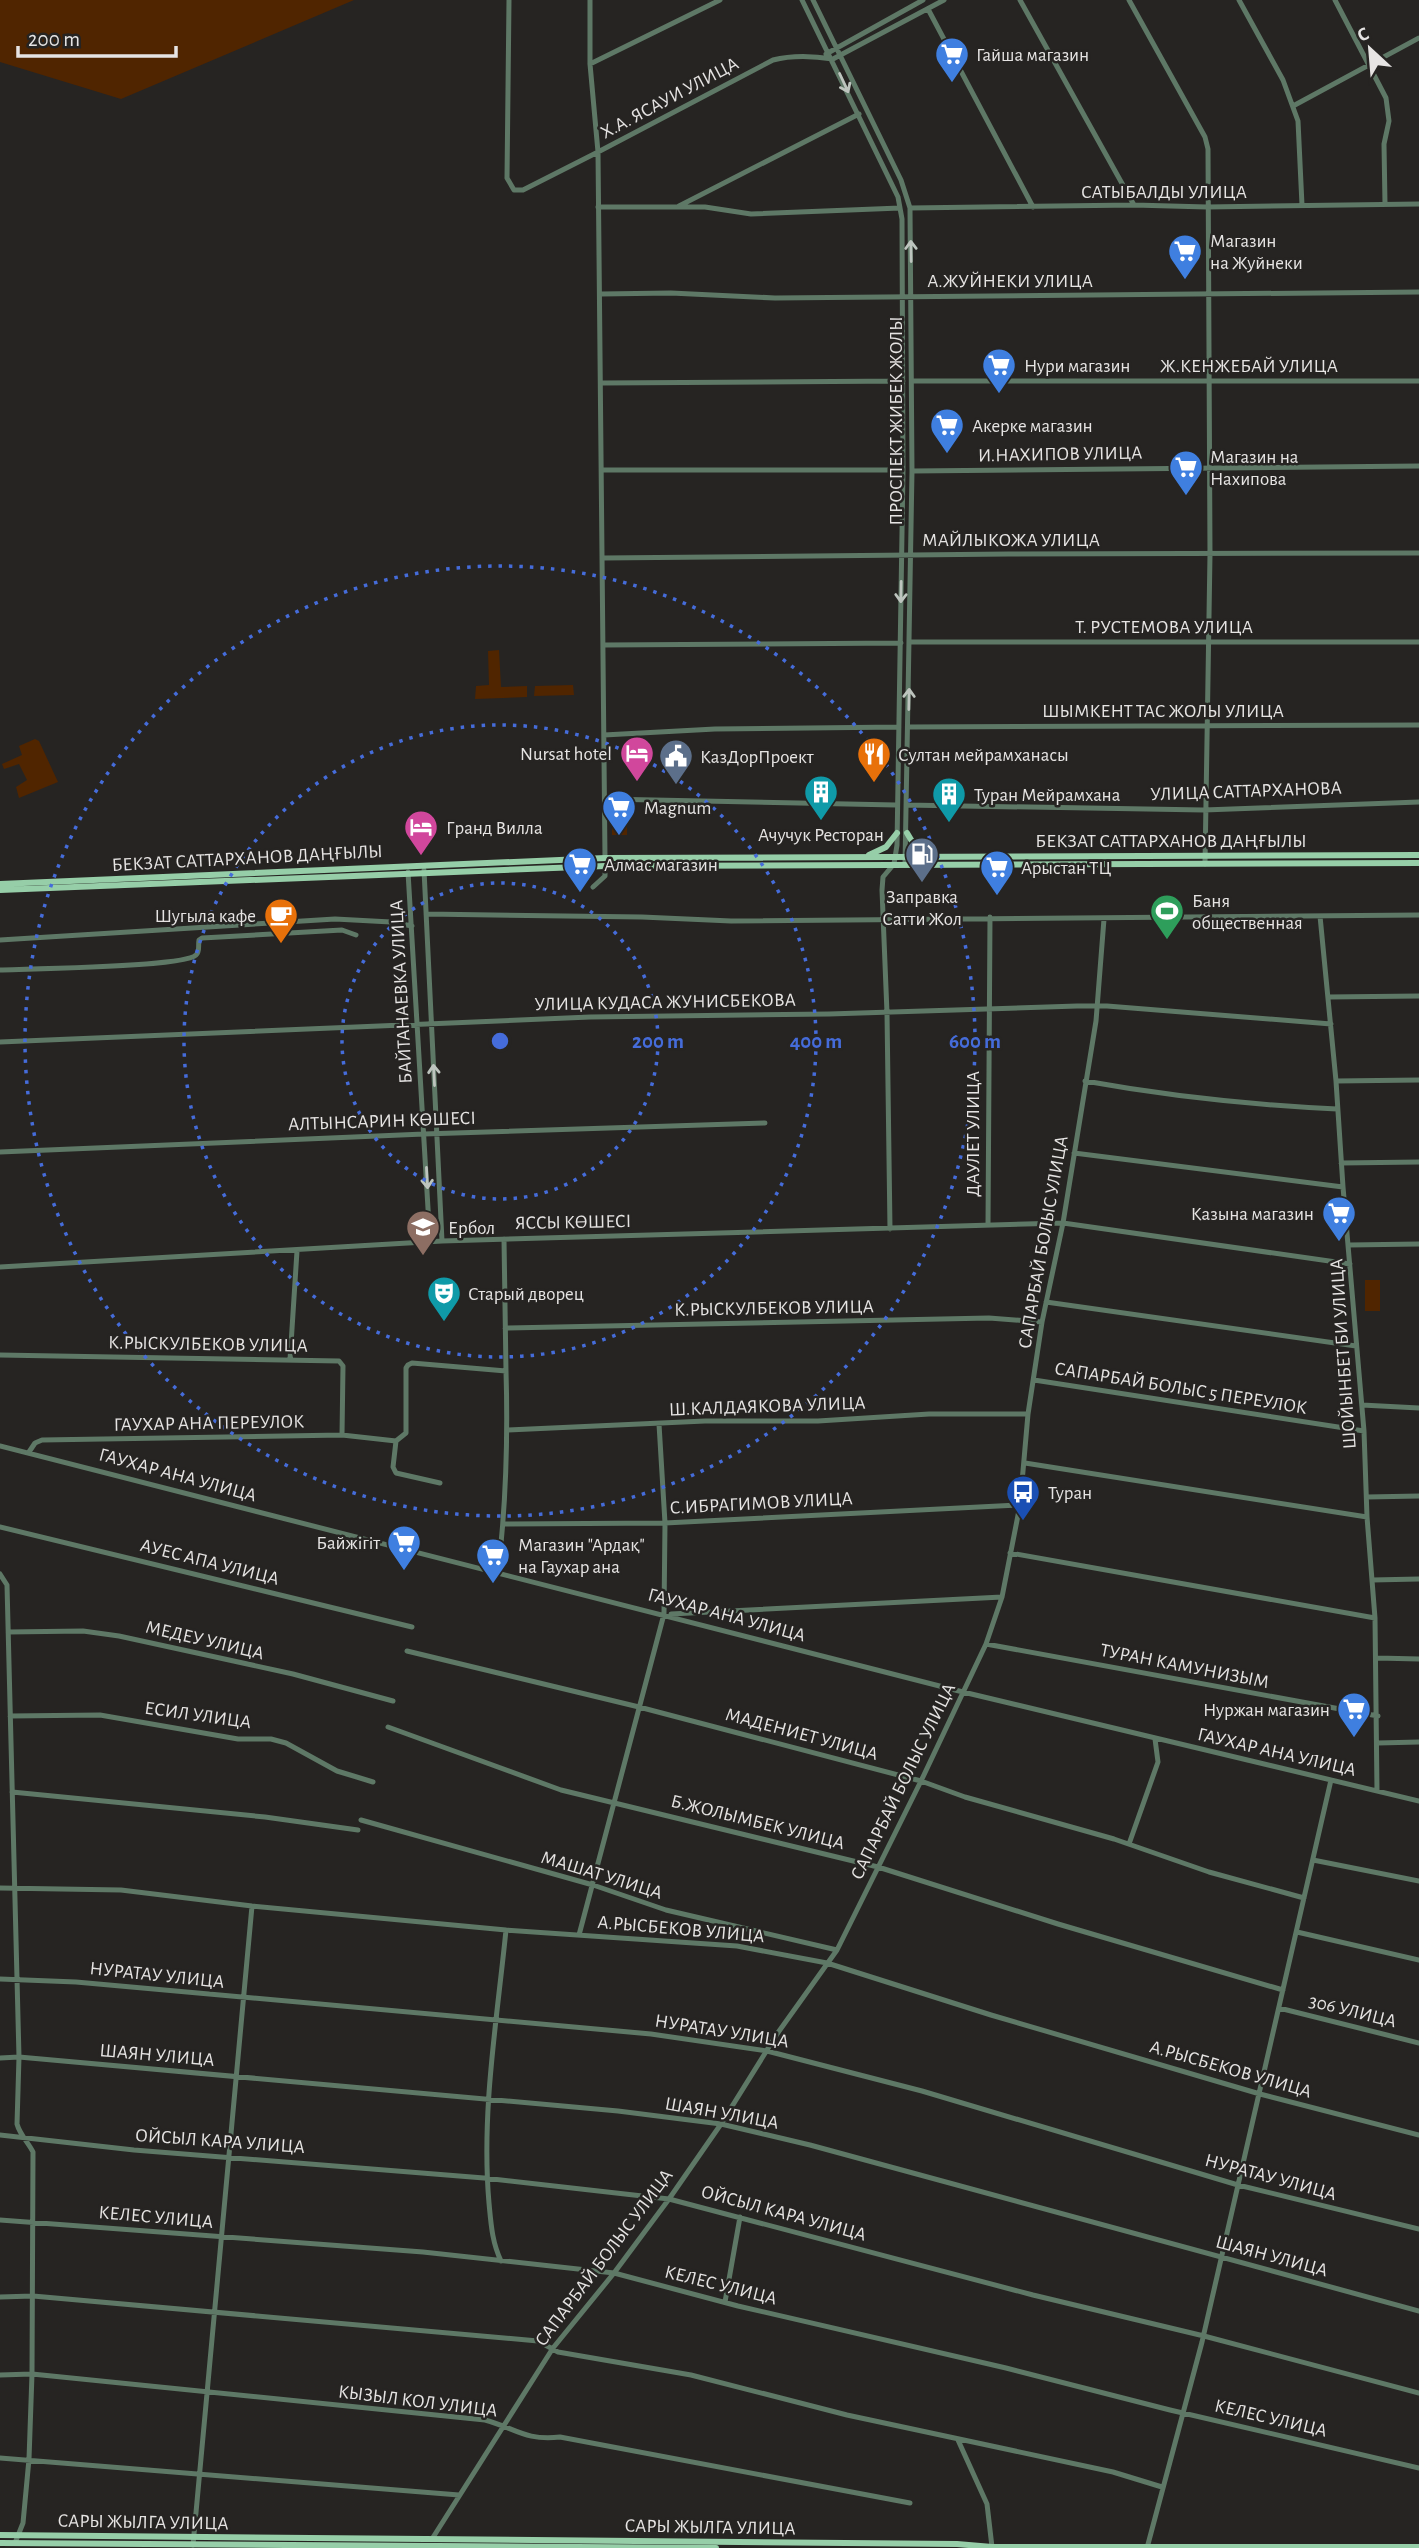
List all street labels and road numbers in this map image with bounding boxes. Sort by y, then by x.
street label: Х.А. ЯСАУИ УЛИЦА [598,54,742,143]
street label: САТЫБАЛДЫ УЛИЦА [1081,183,1247,202]
street label: А.ЖУЙНЕКИ УЛИЦА [927,271,1093,291]
street label: ПРОСПЕКТ ЖИБЕК ЖОЛЫ [887,316,906,526]
street label: Ж.КЕНЖЕБАЙ УЛИЦА [1160,356,1338,376]
street label: И.НАХИПОВ УЛИЦА [978,444,1142,465]
street label: МАЙЛЫКОЖА УЛИЦА [922,530,1100,550]
street label: Т. РУСТЕМОВА УЛИЦА [1075,618,1253,637]
street label: ШЫМКЕНТ ТАС ЖОЛЫ УЛИЦА [1042,702,1284,721]
street label: УЛИЦА САТТАРХАНОВА [1150,779,1342,804]
street label: БЕКЗАТ САТТАРХАНОВ ДАҢҒЫЛЫ [1035,832,1307,851]
street label: БЕКЗАТ САТТАРХАНОВ ДАҢҒЫЛЫ [111,842,383,875]
street label: БАЙТАНАЕВКА УЛИЦА [386,899,416,1084]
street label: УЛИЦА КУДАСА ЖУНИСБЕКОВА [534,991,796,1014]
street label: ДАУЛЕТ УЛИЦА [964,1071,983,1197]
street label: АЛТЫНСАРИН КӨШЕСІ [288,1109,476,1134]
street label: САПАРБАЙ БОЛЫС УЛИЦА [1014,1134,1072,1350]
street label: ЯССЫ КӨШЕСІ [515,1212,631,1233]
street label: ШОЙЫНБЕТ БИ УЛИЦА [1326,1258,1360,1450]
street label: К.РЫСКУЛБЕКОВ УЛИЦА [674,1297,874,1320]
street label: К.РЫСКУЛБЕКОВ УЛИЦА [108,1333,308,1356]
street label: САПАРБАЙ БОЛЫС 5 ПЕРЕУЛОК [1053,1358,1309,1418]
street label: Ш.КАЛДАЯКОВА УЛИЦА [668,1394,866,1419]
street label: ГАУХАР АНА ПЕРЕУЛОК [114,1412,305,1435]
street label: ГАУХАР АНА УЛИЦА [97,1445,258,1506]
street label: С.ИБРАГИМОВ УЛИЦА [669,1489,853,1518]
street label: АУЕС АПА УЛИЦА [138,1536,281,1589]
street label: ГАУХАР АНА УЛИЦА [646,1585,807,1646]
street label: МЕДЕУ УЛИЦА [144,1618,266,1663]
street label: ТУРАН КАМУНИЗЫМ [1099,1641,1271,1692]
street label: САПАРБАЙ БОЛЫС УЛИЦА [847,1680,959,1883]
street label: ЕСИЛ УЛИЦА [143,1699,252,1732]
street label: МАДЕНИЕТ УЛИЦА [723,1705,880,1764]
street label: ГАУХАР АНА УЛИЦА [1195,1725,1358,1780]
street label: Б.ЖОЛЫМБЕК УЛИЦА [669,1792,846,1853]
street label: МАШАТ УЛИЦА [539,1848,664,1903]
street label: А.РЫСБЕКОВ УЛИЦА [597,1913,765,1946]
street label: НУРАТАУ УЛИЦА [89,1959,225,1992]
street label: 306 УЛИЦА [1307,1991,1398,2031]
street label: НУРАТАУ УЛИЦА [653,2012,790,2051]
street label: А.РЫСБЕКОВ УЛИЦА [1147,2037,1314,2102]
street label: ШАЯН УЛИЦА [99,2041,215,2070]
street label: ШАЯН УЛИЦА [663,2094,780,2133]
street label: ОЙСЫЛ КАРА УЛИЦА [134,2125,305,2157]
street label: НУРАТАУ УЛИЦА [1203,2151,1338,2204]
street label: САПАРБАЙ БОЛЫС УЛИЦА [531,2165,677,2350]
street label: ОЙСЫЛ КАРА УЛИЦА [699,2181,869,2245]
street label: КЕЛЕС УЛИЦА [98,2203,214,2232]
street label: ШАЯН УЛИЦА [1213,2232,1330,2281]
street label: КЕЛЕС УЛИЦА [663,2262,779,2309]
street label: КЫЗЫЛ КОЛ УЛИЦА [337,2382,499,2421]
street label: КЕЛЕС УЛИЦА [1212,2396,1329,2441]
street label: САРЫ ЖЫЛГА УЛИЦА [57,2512,229,2533]
street label: САРЫ ЖЫЛГА УЛИЦА [624,2517,796,2538]

